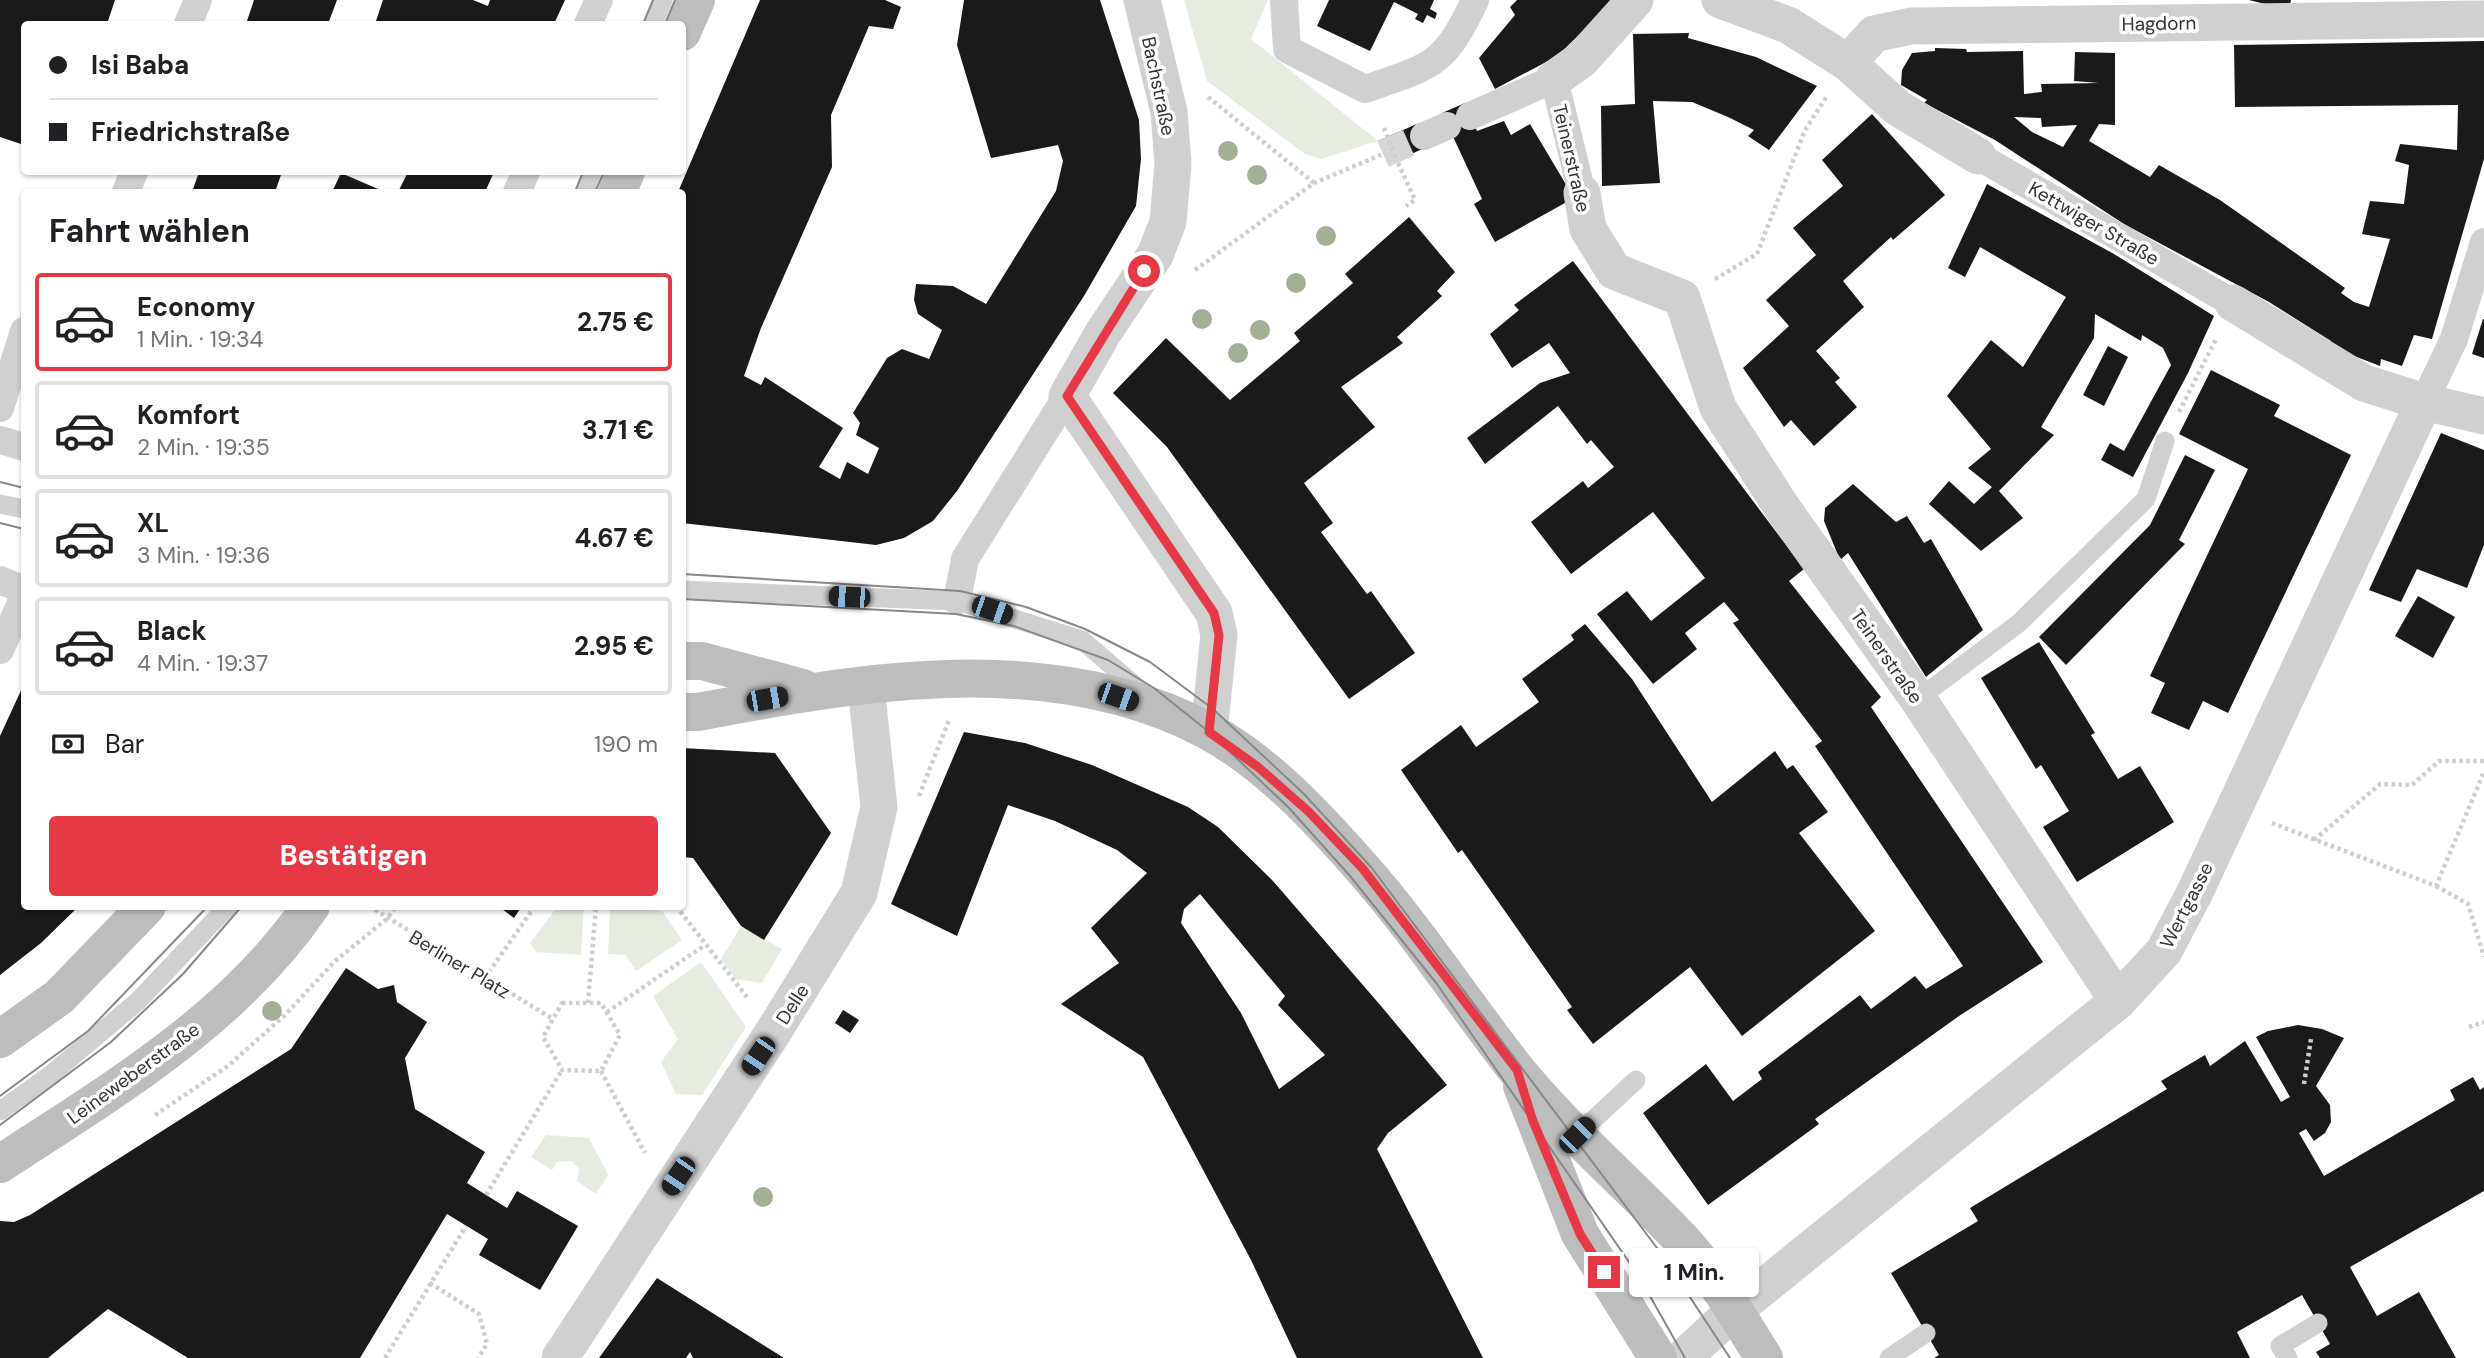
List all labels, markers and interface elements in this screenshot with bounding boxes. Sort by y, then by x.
street label: Hagdorn [2121,10,2197,37]
street label: Bachstraße [1136,34,1181,138]
text: Isi Baba [91,48,189,82]
street label: Teinerstraße [1547,102,1596,215]
text: Friedrichstraße [91,115,290,149]
street label: Kettwiger Straße [2024,176,2164,271]
text: Fahrt wählen [49,210,250,252]
route start [1128,255,1160,287]
text: Economy [137,290,255,324]
icon: car [53,291,116,354]
text: 2.75 € [577,305,654,339]
text: 1 Min. · 19:34 [137,324,264,354]
text: Komfort [137,398,240,432]
icon: car [53,399,116,462]
text: 3.71 € [582,413,654,447]
text: 2 Min. · 19:35 [137,432,270,462]
text: XL [137,506,169,540]
icon: car [53,507,116,570]
text: 4.67 € [575,521,654,555]
text: 3 Min. · 19:36 [137,540,270,570]
car [828,585,871,609]
car [969,593,1016,627]
street label: Teinerstraße [1845,604,1928,709]
text: Black [137,614,207,648]
icon: car [53,615,116,678]
text: 2.95 € [574,629,654,663]
text: 4 Min. · 19:37 [137,648,268,678]
car [1095,680,1142,714]
car [745,685,790,713]
icon: cash [49,725,87,763]
text: Bar [105,727,144,761]
text: 190 m [594,729,658,759]
button: Bestätigen [49,816,658,896]
street label: Wertgasse [2154,858,2219,953]
street label: Berliner Platz [405,925,515,1004]
street label: Delle [770,979,815,1029]
street label: Leineweberstraße [62,1017,205,1130]
car [738,1033,779,1079]
car [1555,1113,1600,1157]
car [658,1153,699,1199]
callout: 1 Min. [1628,1248,1758,1296]
route end [1588,1256,1620,1288]
text: 1 Min. [1664,1257,1724,1287]

